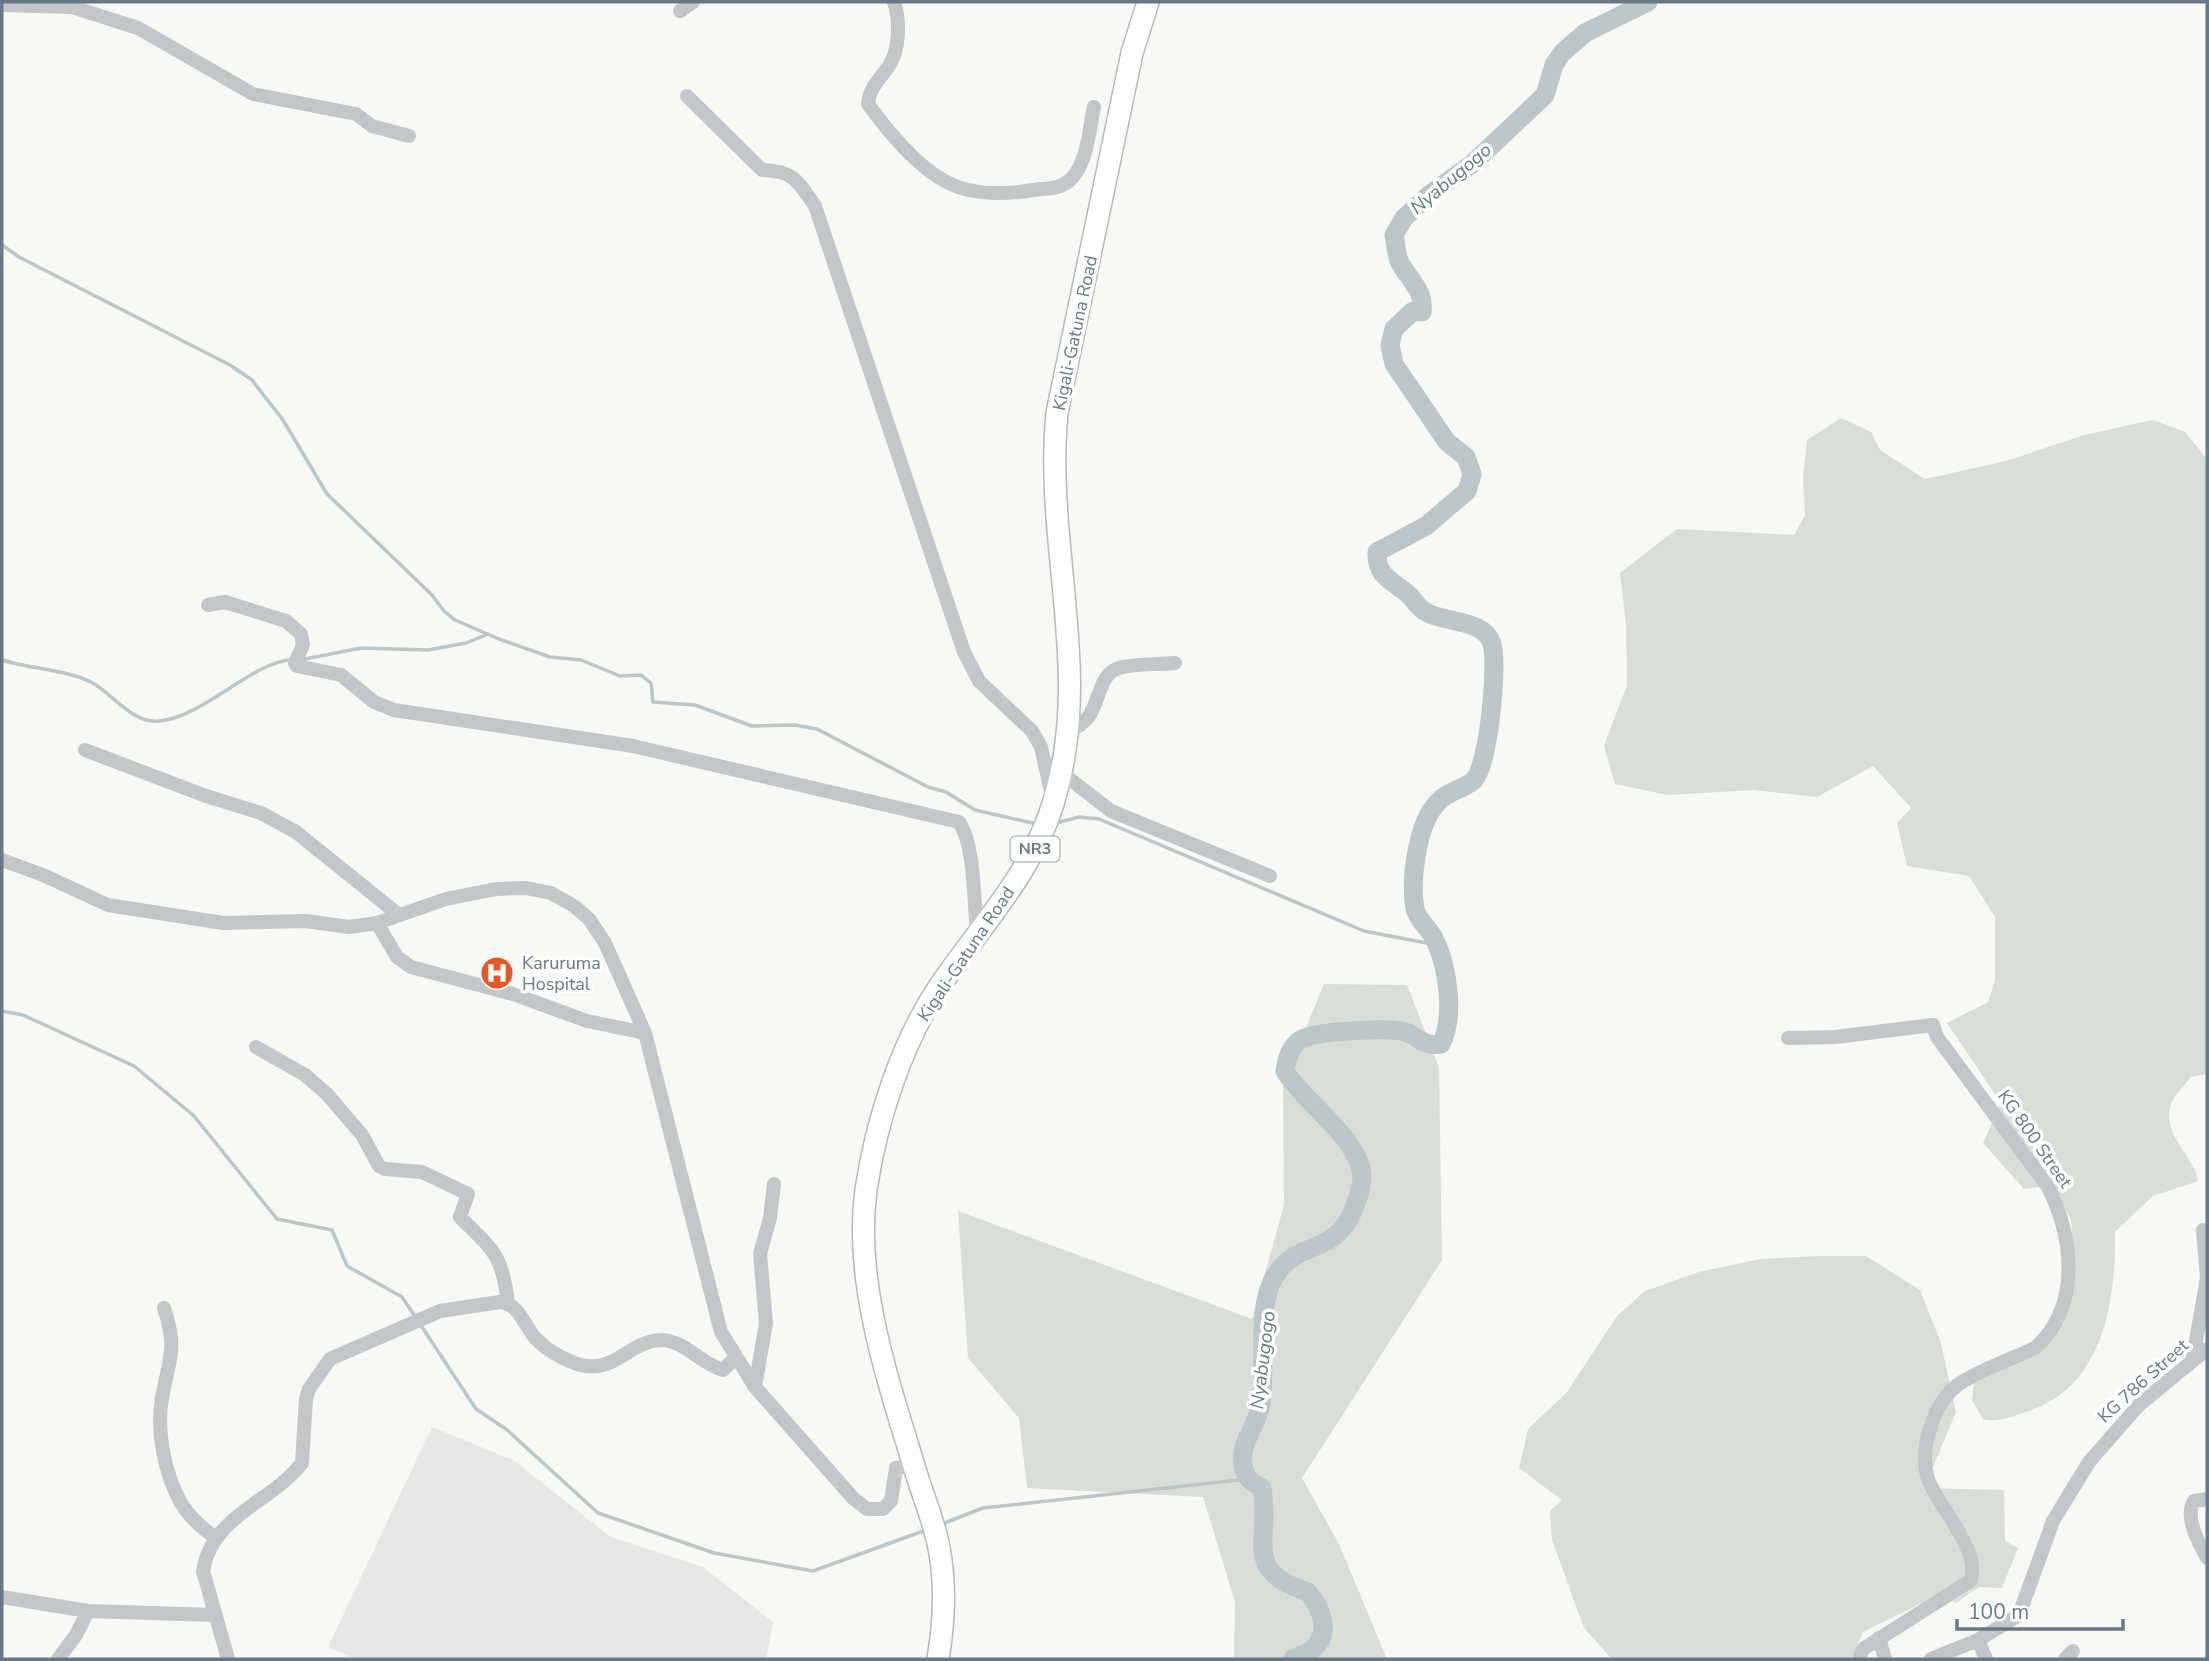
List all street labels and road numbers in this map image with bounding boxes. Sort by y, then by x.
street label: Kigali-Gatuna Road [1047,253,1103,413]
road number: NR3 [1010,836,1060,862]
street label: Kigali-Gatuna Road [912,882,1020,1026]
street label: KG 800 Street [1992,1085,2078,1193]
street label: KG 786 Street [2092,1333,2194,1428]

